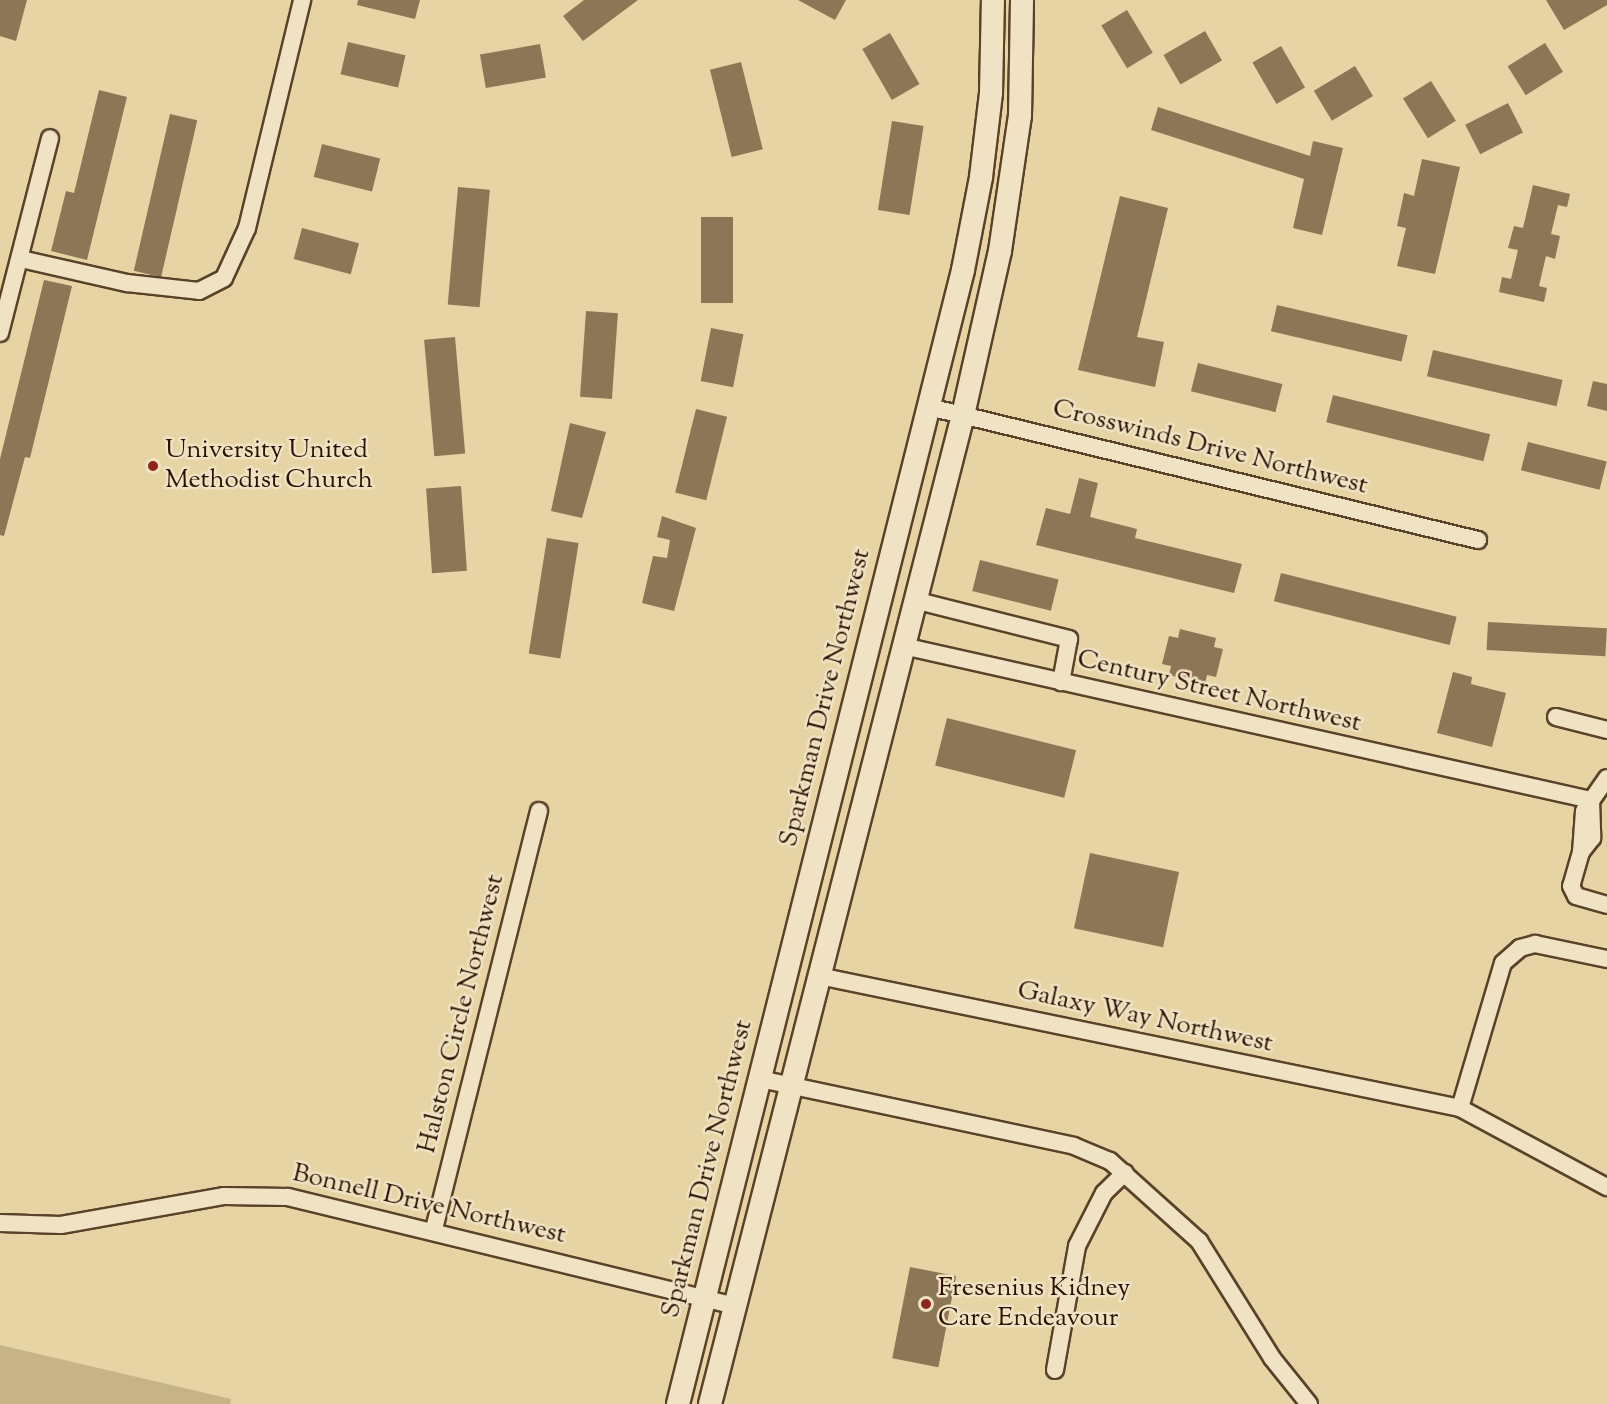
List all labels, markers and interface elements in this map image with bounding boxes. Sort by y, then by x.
street label: Crosswinds Drive Northwest [1049,394,1371,502]
place label: University United Methodist Church [165,435,373,496]
marker: University United Methodist Church [146,459,160,473]
street label: Sparkman Drive Northwest [774,546,878,850]
street label: Century Street Northwest [1074,644,1364,740]
street label: Halston Circle Northwest [412,871,512,1157]
street label: Galaxy Way Northwest [1014,976,1276,1060]
street label: Sparkman Drive Northwest [656,1017,760,1321]
street label: Bonnell Drive Northwest [289,1158,569,1252]
place label: Fresenius Kidney Care Endeavour [938,1273,1130,1334]
marker: Fresenius Kidney Care Endeavour [919,1297,933,1311]

